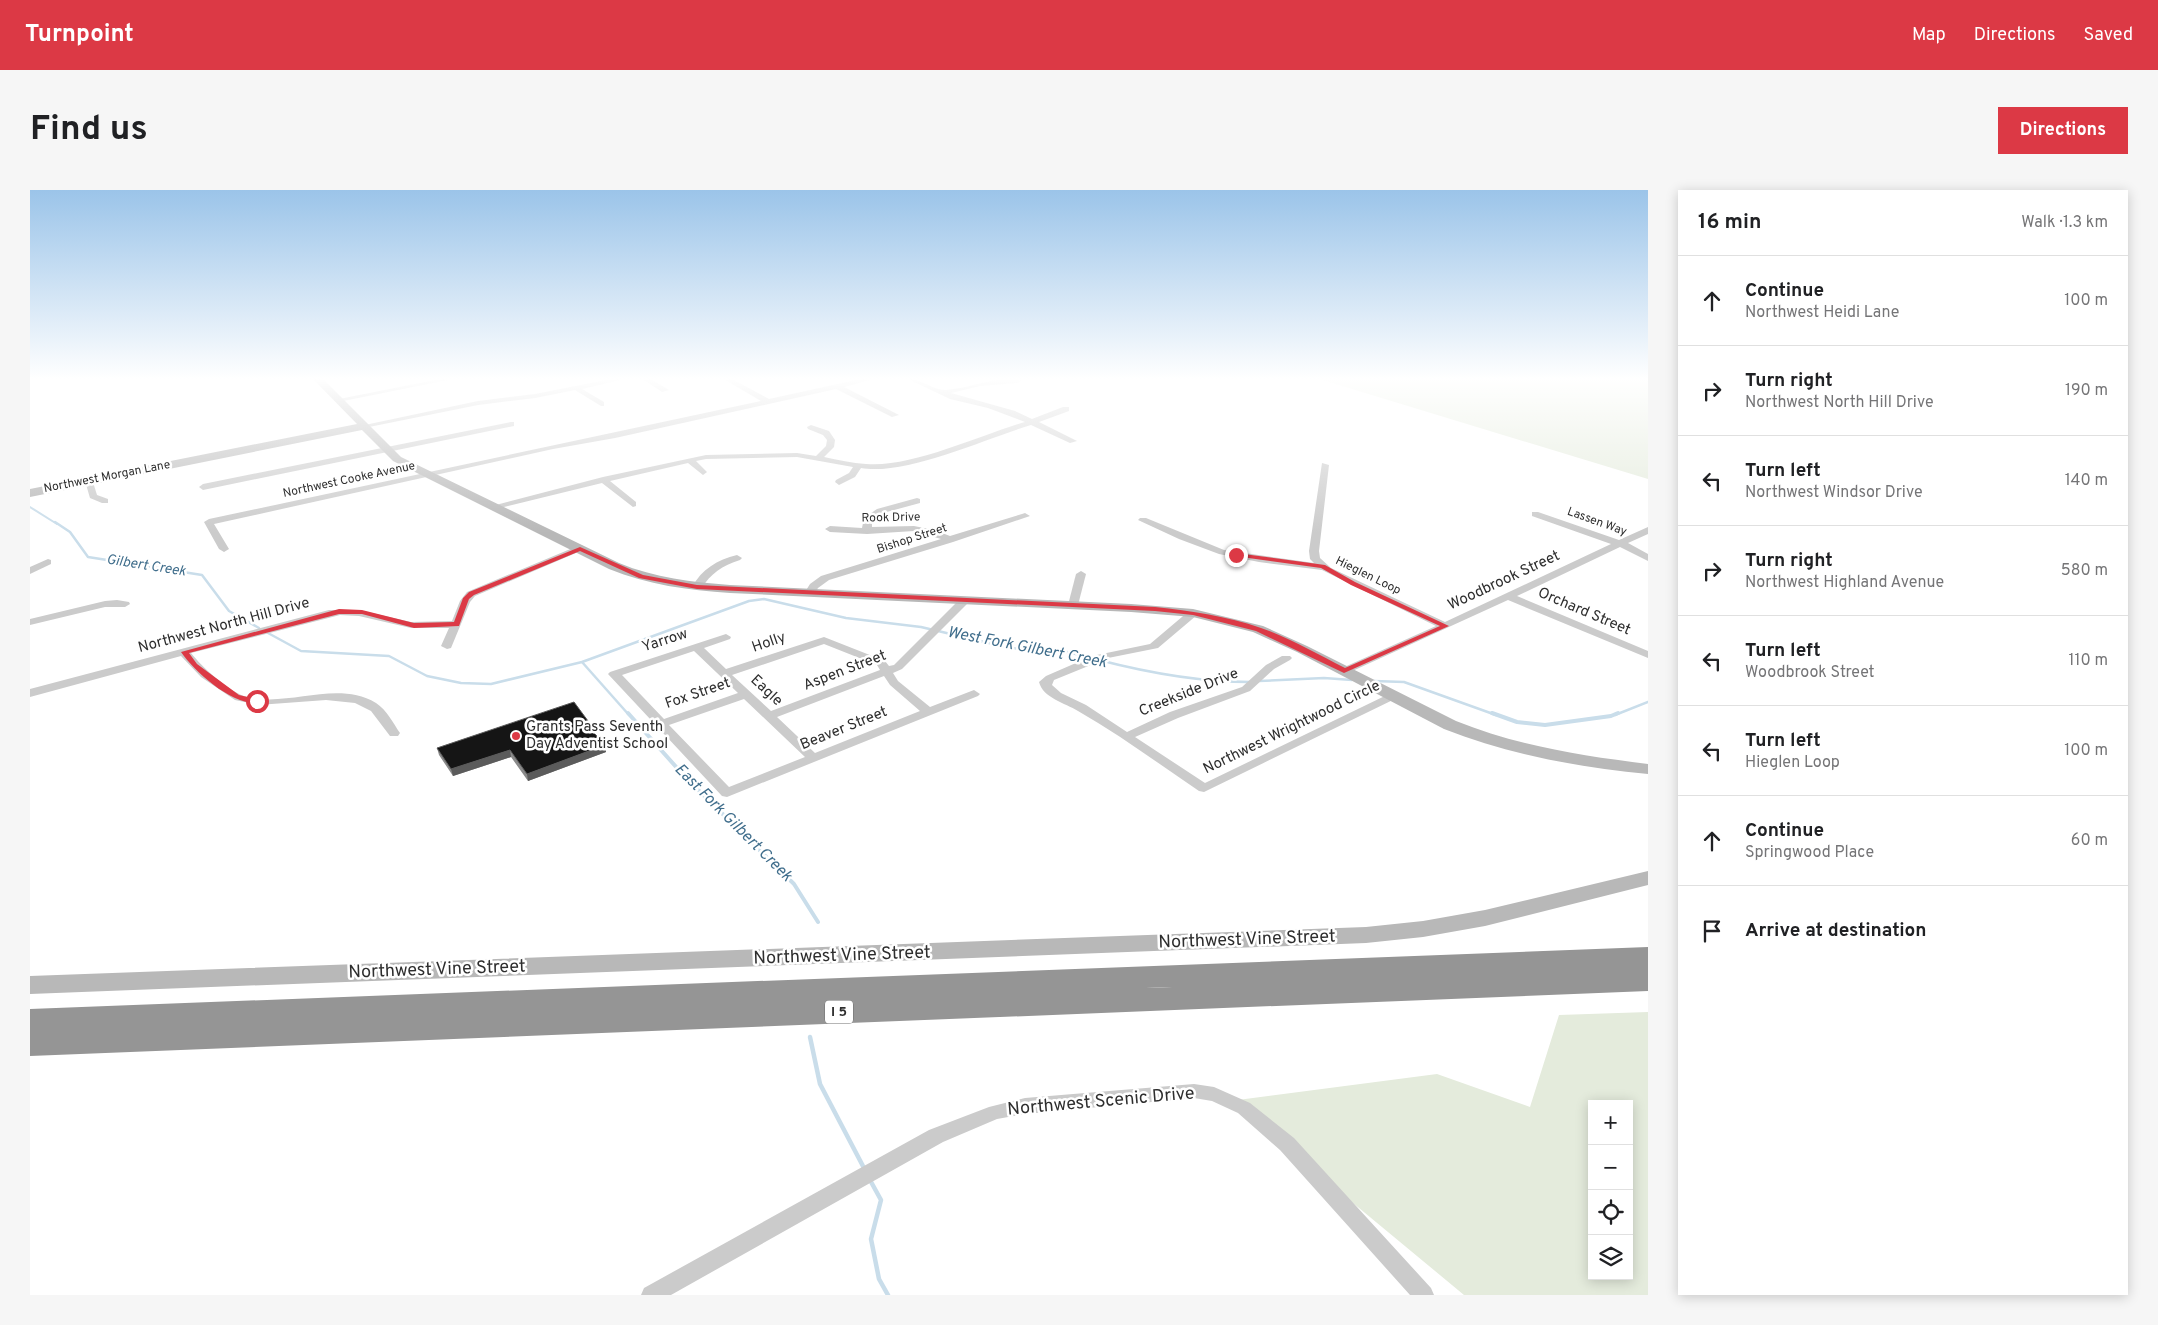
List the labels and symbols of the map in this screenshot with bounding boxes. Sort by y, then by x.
street label: Northwest Morgan Lane [42,457,172,497]
street label: Northwest Cooke Avenue [281,458,417,502]
street label: Lassen Way [1565,504,1629,540]
street label: Rook Drive [861,509,921,527]
street label: Bishop Street [875,520,949,558]
route end [1225,544,1248,567]
street label: Woodbrook Street [1445,547,1563,615]
water label: Gilbert Creek [105,551,188,581]
street label: Hieglen Loop [1333,553,1404,599]
street label: Orchard Street [1535,584,1633,640]
street label: Northwest North Hill Drive [136,594,312,658]
water label: West Fork Gilbert Creek [946,623,1109,673]
street label: Yarrow [640,625,690,657]
street label: Holly [750,628,789,658]
street label: Aspen Street [801,646,889,696]
street label: Creekside Drive [1136,664,1242,722]
street label: Eagle [746,671,786,711]
street label: Fox Street [663,674,733,714]
street label: Northwest Wrightwood Circle [1200,677,1384,779]
route start [246,690,269,713]
street label: Beaver Street [798,703,890,755]
place label: Grants Pass Seventh Day Adventist School [526,718,668,754]
marker: Grants Pass Seventh Day Adventist School [510,730,522,742]
water label: East Fork Gilbert Creek [670,760,797,887]
street label: Northwest Vine Street [1158,925,1336,955]
street label: Northwest Vine Street [753,941,931,971]
street label: Northwest Vine Street [348,955,526,985]
road number: I 5 [825,1000,853,1024]
street label: Northwest Scenic Drive [1006,1082,1196,1122]

